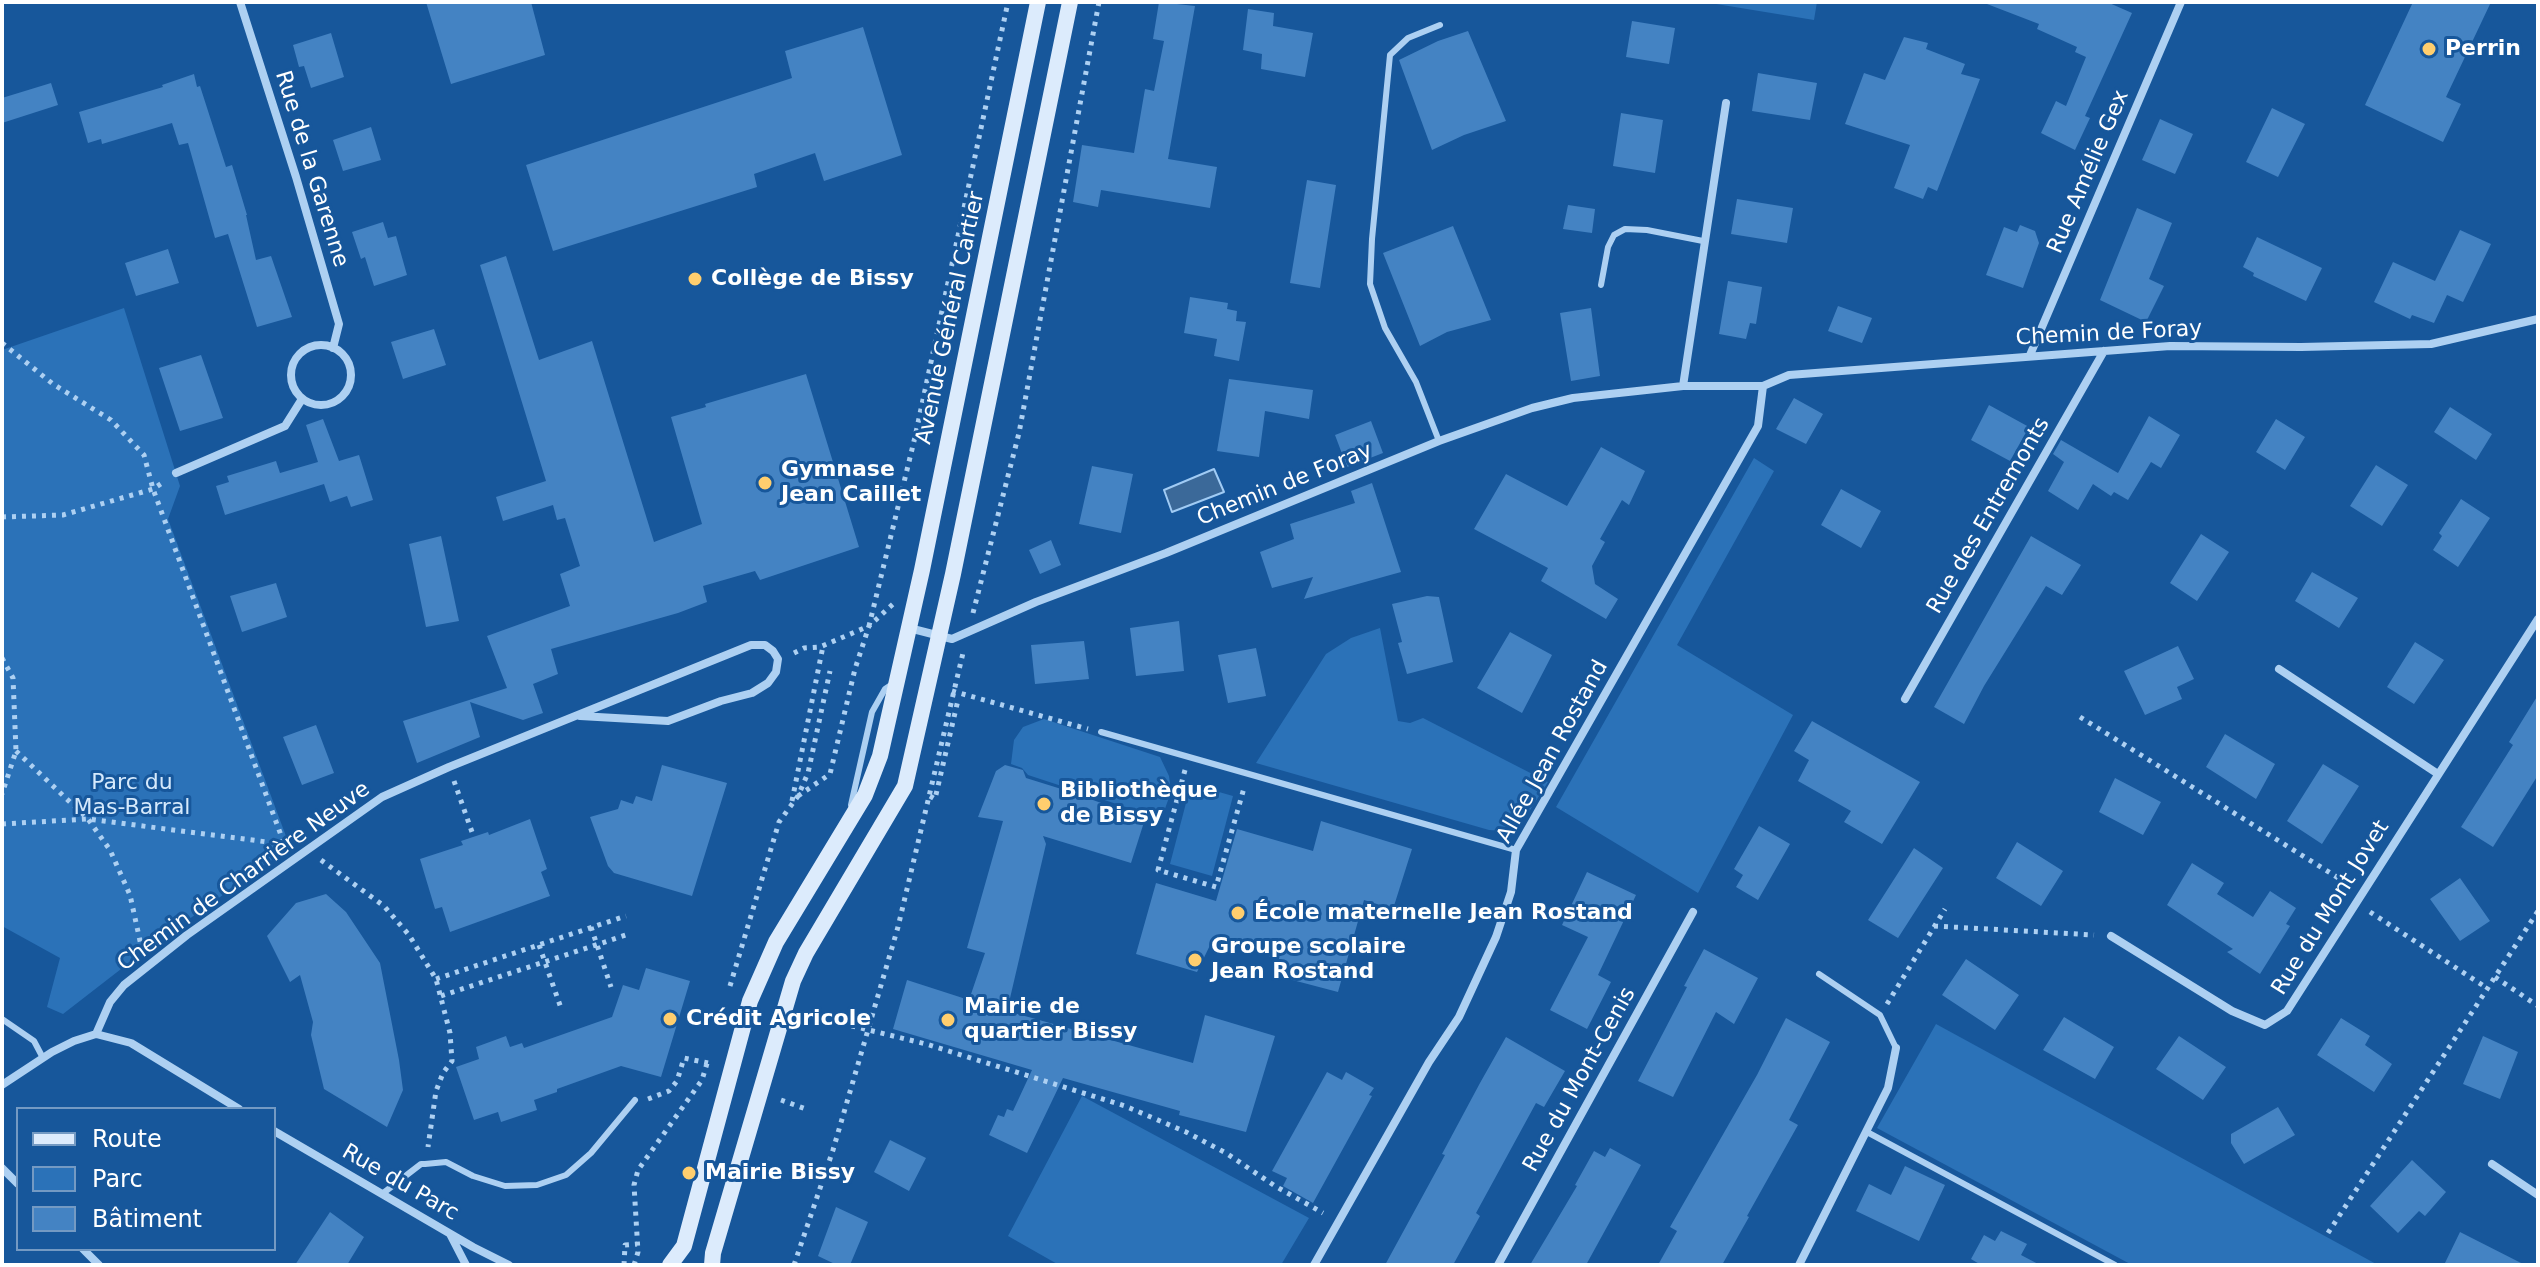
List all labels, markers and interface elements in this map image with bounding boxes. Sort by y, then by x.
place label: Perrin [2445,36,2521,62]
marker: Perrin [2420,40,2438,58]
street label: Rue de la Garenne [269,68,353,270]
street label: Rue Amélie Gex [2043,86,2135,258]
street label: Avenue Général Cartier [911,189,991,447]
place label: Collège de Bissy [711,266,914,292]
marker: Collège de Bissy [686,270,704,288]
street label: Chemin de Foray [2015,316,2203,352]
street label: Rue des Entremonts [1922,413,2056,619]
street label: Chemin de Foray [1194,438,1376,532]
place label: Gymnase Jean Caillet [781,457,921,508]
marker: Gymnase Jean Caillet [756,474,774,492]
street label: Allée Jean Rostand [1492,656,1614,848]
park label: Parc du Mas-Barral [74,770,190,822]
street label: Chemin de Charrière Neuve [113,777,375,977]
place label: Bibliothèque de Bissy [1060,778,1218,830]
marker: Bibliothèque de Bissy [1035,795,1053,813]
street label: Rue du Mont Jovet [2267,816,2395,1000]
place label: École maternelle Jean Rostand [1254,900,1633,926]
marker: École maternelle Jean Rostand [1229,904,1247,922]
place label: Groupe scolaire Jean Rostand [1211,934,1406,986]
marker: Groupe scolaire Jean Rostand [1186,951,1204,969]
street label: Rue du Mont-Cenis [1518,983,1642,1177]
place label: Mairie de quartier Bissy [964,994,1137,1046]
place label: Crédit Agricole [686,1006,871,1032]
marker: Crédit Agricole [661,1010,679,1028]
marker: Mairie de quartier Bissy [939,1011,957,1029]
legend [16,1107,276,1251]
text: Route [92,1125,162,1153]
street label: Rue du Parc [337,1139,463,1227]
place label: Mairie Bissy [705,1160,855,1186]
marker: Mairie Bissy [680,1164,698,1182]
text: Parc [92,1165,143,1193]
text: Bâtiment [92,1205,202,1233]

